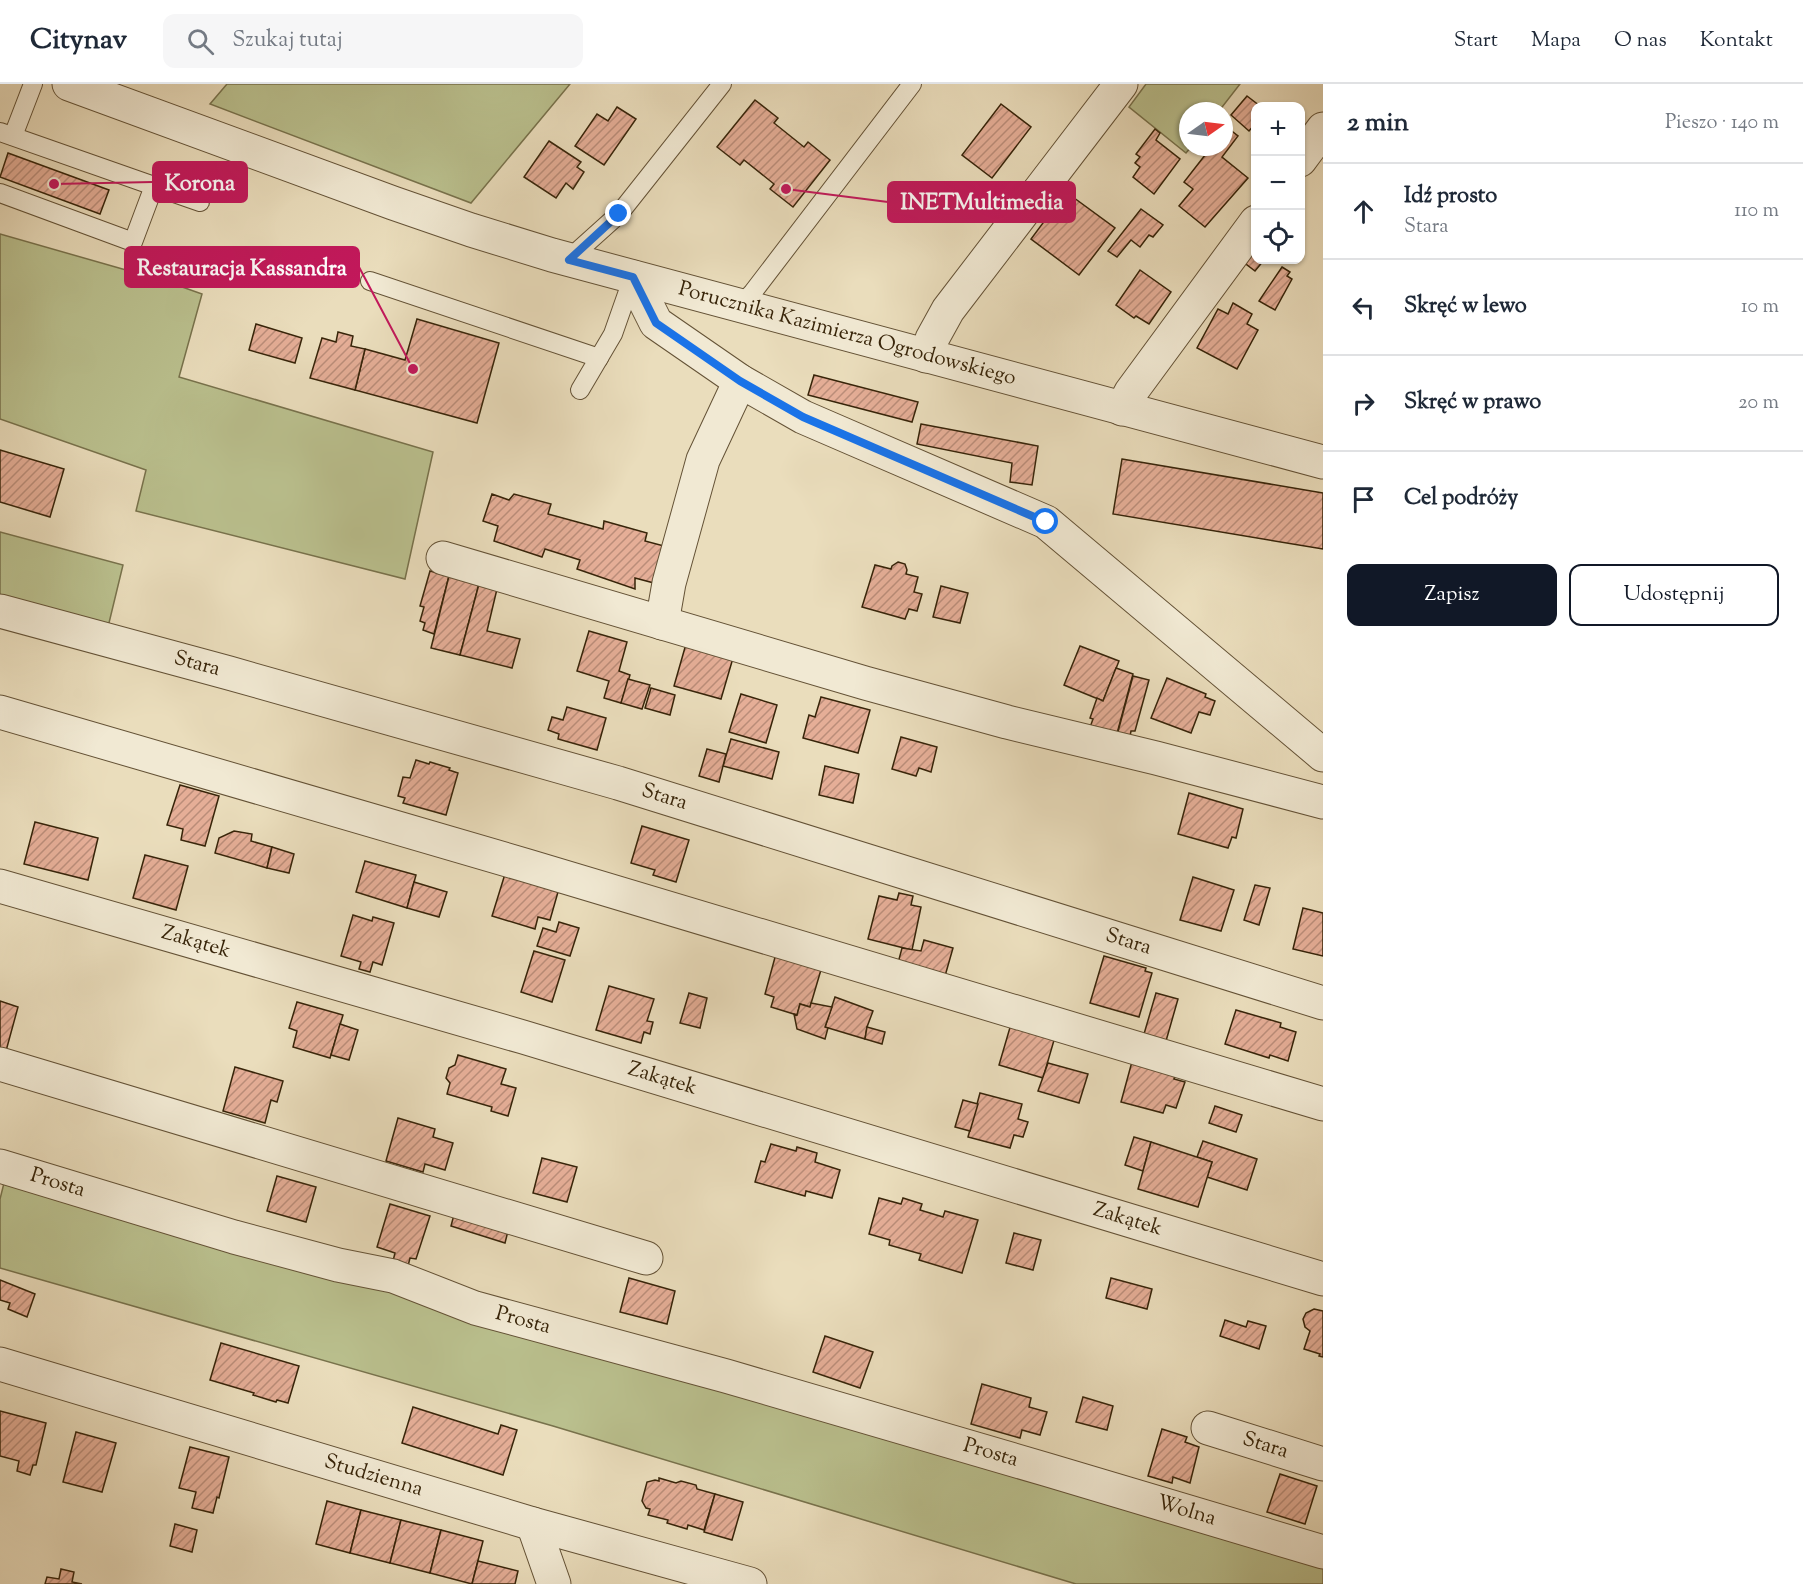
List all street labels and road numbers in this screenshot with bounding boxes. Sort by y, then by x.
street label: Porucznika Kazimierza Ogrodowskiego [675,275,1019,394]
street label: Stara [170,644,224,685]
street label: Stara [638,776,691,819]
street label: Zakątek [158,918,235,967]
street label: Stara [1101,921,1155,964]
street label: Zakątek [624,1055,701,1104]
street label: Prosta [26,1161,89,1206]
street label: Zakątek [1089,1195,1166,1245]
street label: Prosta [492,1299,554,1343]
street label: Stara [1239,1425,1292,1467]
street label: Prosta [959,1431,1022,1476]
street label: Studzienna [320,1447,427,1505]
street label: Wolna [1153,1488,1220,1534]

